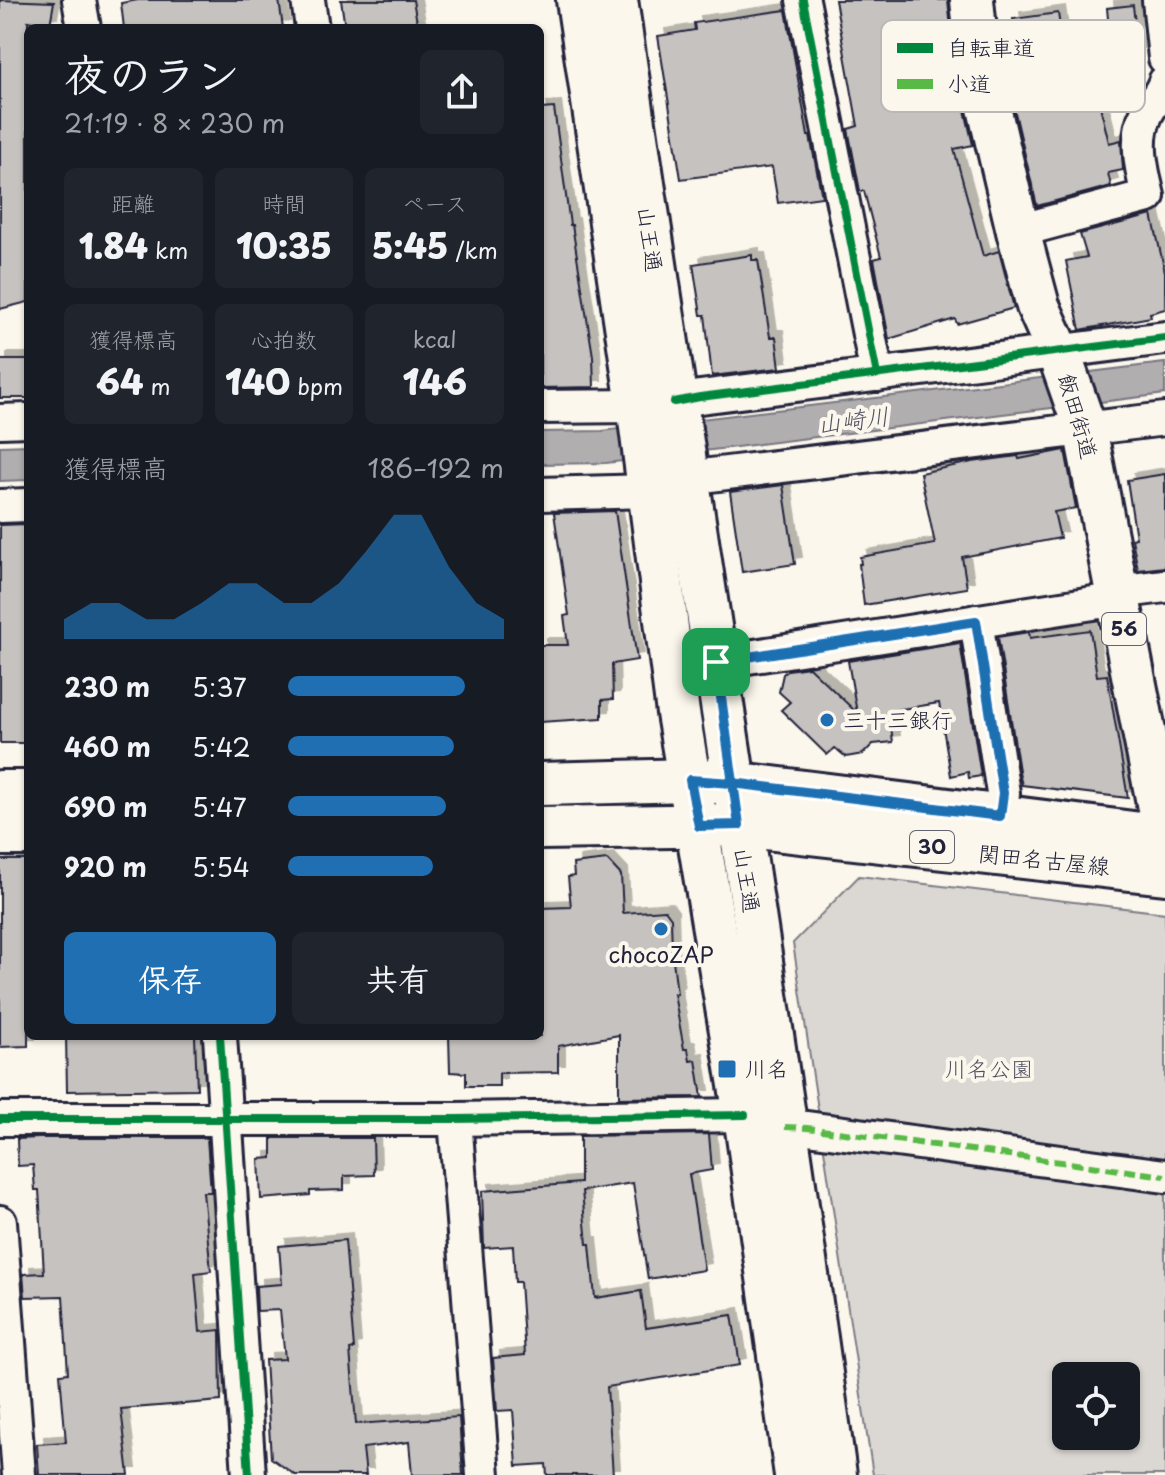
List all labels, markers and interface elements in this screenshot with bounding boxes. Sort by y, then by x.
legend [881,20,1145,112]
text: 自転車道 [947,30,1035,63]
text: 夜のラン [64,40,240,106]
button: share [420,50,504,134]
text: 小道 [947,66,991,99]
text: 21:19 · 8 × 230 m [64,103,285,142]
text: 距離 [111,186,155,219]
text: 時間 [262,186,306,219]
text: ペース [402,186,467,219]
street label: 山王通 [631,204,672,274]
text: 1.84 [78,219,148,271]
text: 10:35 [236,219,332,271]
text: 5:45 [372,219,448,271]
text: km [148,233,188,266]
text: /km [448,233,498,266]
text: 獲得標高 [89,322,177,355]
text: 心拍数 [251,322,317,355]
text: kcal [413,322,457,355]
text: 64 [96,355,143,407]
text: 140 [225,355,290,407]
text: 146 [402,355,467,407]
text: m [143,369,171,402]
text: bpm [290,369,343,402]
street label: 飯田街道 [1051,369,1107,462]
water label: 山崎川 [815,397,891,441]
text: 獲得標高 [64,448,168,487]
text: 186–192 m [367,448,504,487]
road number: 56 [1102,613,1146,645]
pin [682,628,750,696]
icon: arrive [694,640,738,684]
text: 230 m [64,667,150,706]
text: 5:37 [192,667,247,706]
place label: 三十三銀行 [843,702,953,735]
marker: 三十三銀行 [818,711,836,729]
text: 460 m [64,727,151,766]
text: 5:42 [192,727,251,766]
text: 690 m [64,787,148,826]
text: 5:47 [192,787,247,826]
road number: 30 [910,831,954,863]
street label: 関田名古屋線 [977,835,1112,882]
street label: 山王通 [727,845,770,915]
text: 920 m [64,847,147,886]
text: 5:54 [192,847,250,886]
marker: chocoZAP [652,920,670,938]
button: 保存 [64,932,276,1024]
button: 共有 [292,932,504,1024]
place label: chocoZAP [608,937,714,970]
place label: 川名 [745,1051,789,1084]
park label: 川名公園 [945,1051,1033,1084]
marker: 川名 [716,1058,738,1080]
map controls [1052,1362,1140,1450]
button: locate [1052,1362,1140,1450]

